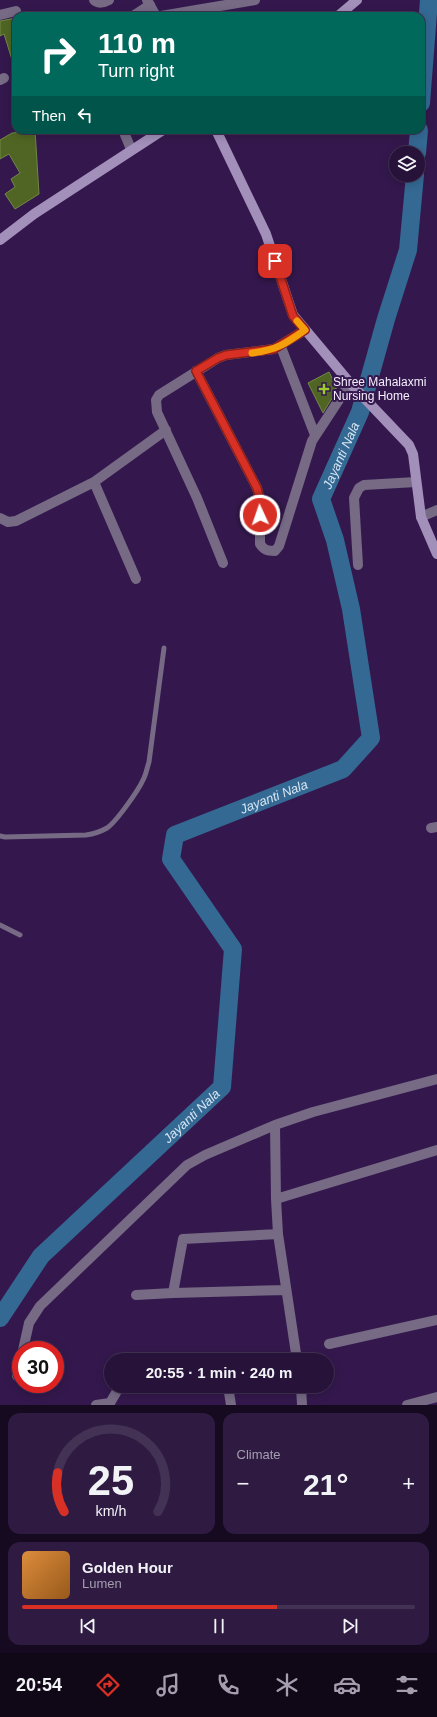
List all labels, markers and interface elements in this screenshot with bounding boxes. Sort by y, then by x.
icon: right [32,28,84,80]
text: 110 m [98,28,176,59]
text: Turn right [98,61,174,81]
icon: left [74,104,96,126]
text: Then [32,107,66,124]
map controls [389,146,425,182]
button: layers [389,146,425,182]
pin [258,244,292,278]
icon: arrive [264,250,286,272]
place label: Shree Mahalaxmi Nursing Home [333,375,426,403]
marker: Shree Mahalaxmi Nursing Home [318,383,330,395]
water label: Jayanti Nala [319,419,362,492]
position arrow [239,494,281,536]
water label: Jayanti Nala [237,776,310,817]
water label: Jayanti Nala [159,1086,223,1146]
speed limit sign: 30 [12,1341,64,1393]
text: 20:55 · 1 min · 240 m [146,1364,292,1381]
text: Climate [237,1447,281,1462]
text: 25 [88,1456,134,1503]
text: 21° [303,1468,348,1501]
text: − [237,1471,249,1496]
text: + [402,1471,415,1496]
text: km/h [96,1502,127,1518]
text: Golden Hour [82,1559,173,1576]
text: Lumen [82,1576,122,1591]
icon: previous [77,1615,99,1637]
icon: pause [208,1615,230,1637]
icon: next [339,1615,361,1637]
icon: directions [94,1671,122,1699]
icon: music [154,1671,182,1699]
icon: phone [214,1671,242,1699]
icon: climate [273,1671,301,1699]
icon: car [333,1671,361,1699]
icon: filters [393,1671,421,1699]
text: 20:54 [16,1675,62,1695]

